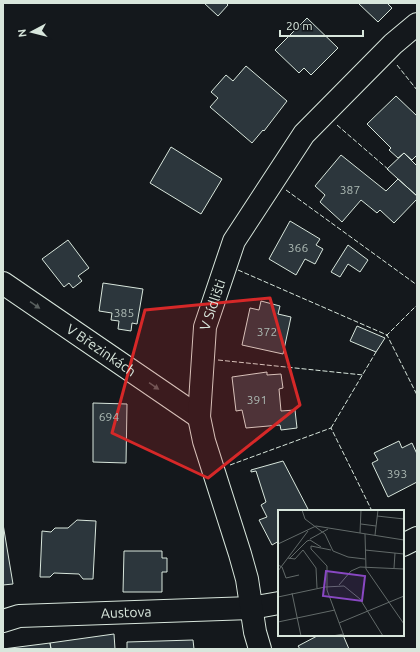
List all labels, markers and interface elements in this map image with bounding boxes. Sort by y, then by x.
north arrow [12,12,52,52]
scale bar [280,12,363,38]
text: 20 m [286,19,313,32]
text: N [16,28,29,38]
house number: 387 [340,183,360,196]
house number: 366 [288,241,308,254]
street label: V Sídlišti [196,277,229,333]
one-way arrow [30,301,40,309]
house number: 385 [114,306,134,319]
street label: V Březinkách [63,321,139,380]
house number: 372 [257,325,277,338]
one-way arrow [149,382,159,390]
house number: 391 [247,393,267,406]
house number: 694 [99,410,119,423]
house number: 393 [387,467,407,480]
inset map [278,510,404,636]
street label: Austova [100,603,152,621]

